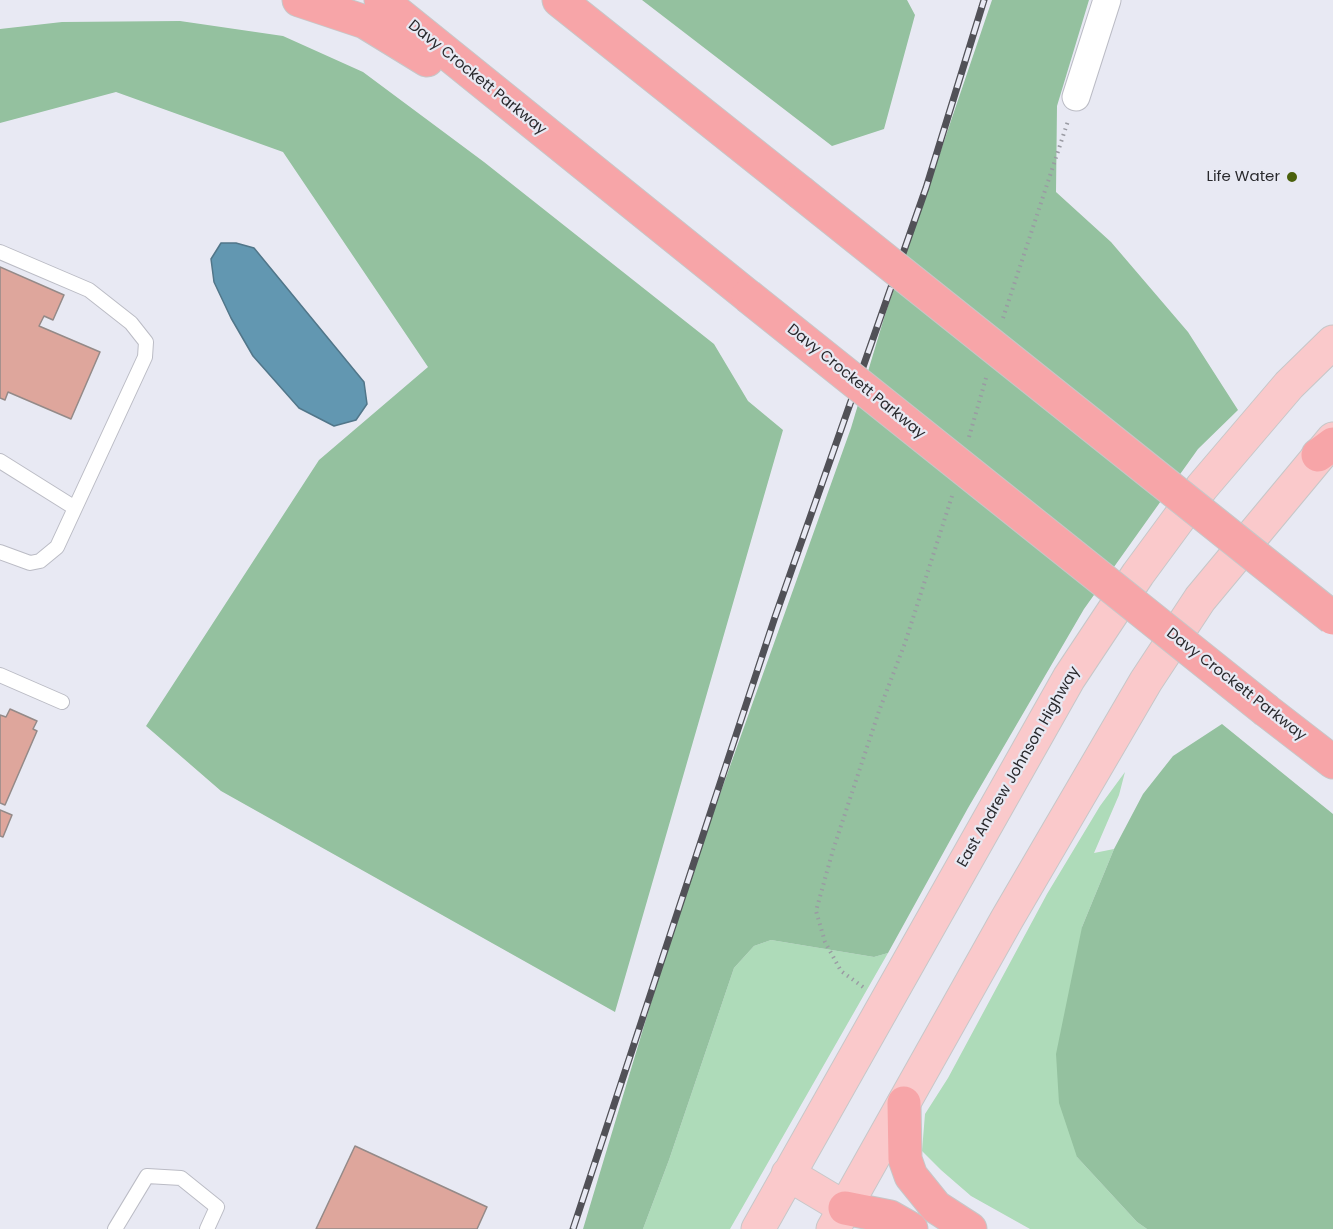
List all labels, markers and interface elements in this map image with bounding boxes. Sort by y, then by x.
street label: Davy Crockett Parkway [404,17,550,139]
place label: Life Water [1206,168,1280,186]
marker: Life Water [1285,170,1299,184]
street label: Davy Crockett Parkway [783,321,929,443]
street label: Davy Crockett Parkway [1163,625,1309,745]
street label: East Andrew Johnson Highway [954,663,1084,871]

